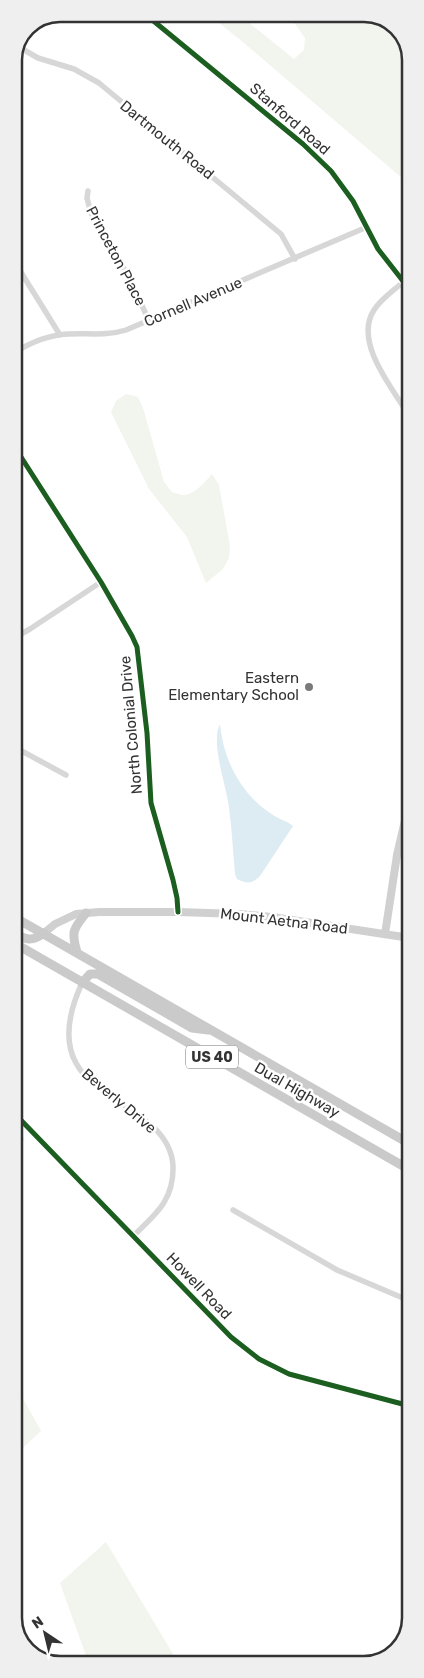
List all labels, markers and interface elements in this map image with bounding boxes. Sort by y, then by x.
street label: Stanford Road [246,79,334,159]
street label: Dartmouth Road [116,97,218,183]
street label: Princeton Place [82,203,150,309]
street label: Cornell Avenue [141,273,245,331]
street label: North Colonial Drive [116,655,146,795]
place label: Eastern Elementary School [168,669,299,704]
marker: Eastern Elementary School [303,681,315,693]
street label: Mount Aetna Road [219,904,349,938]
road number: US 40 [186,1046,238,1068]
street label: Dual Highway [251,1058,343,1122]
street label: Beverly Drive [78,1065,160,1137]
street label: Howell Road [163,1249,235,1323]
north arrow [20,1608,70,1658]
text: N [29,1613,47,1633]

